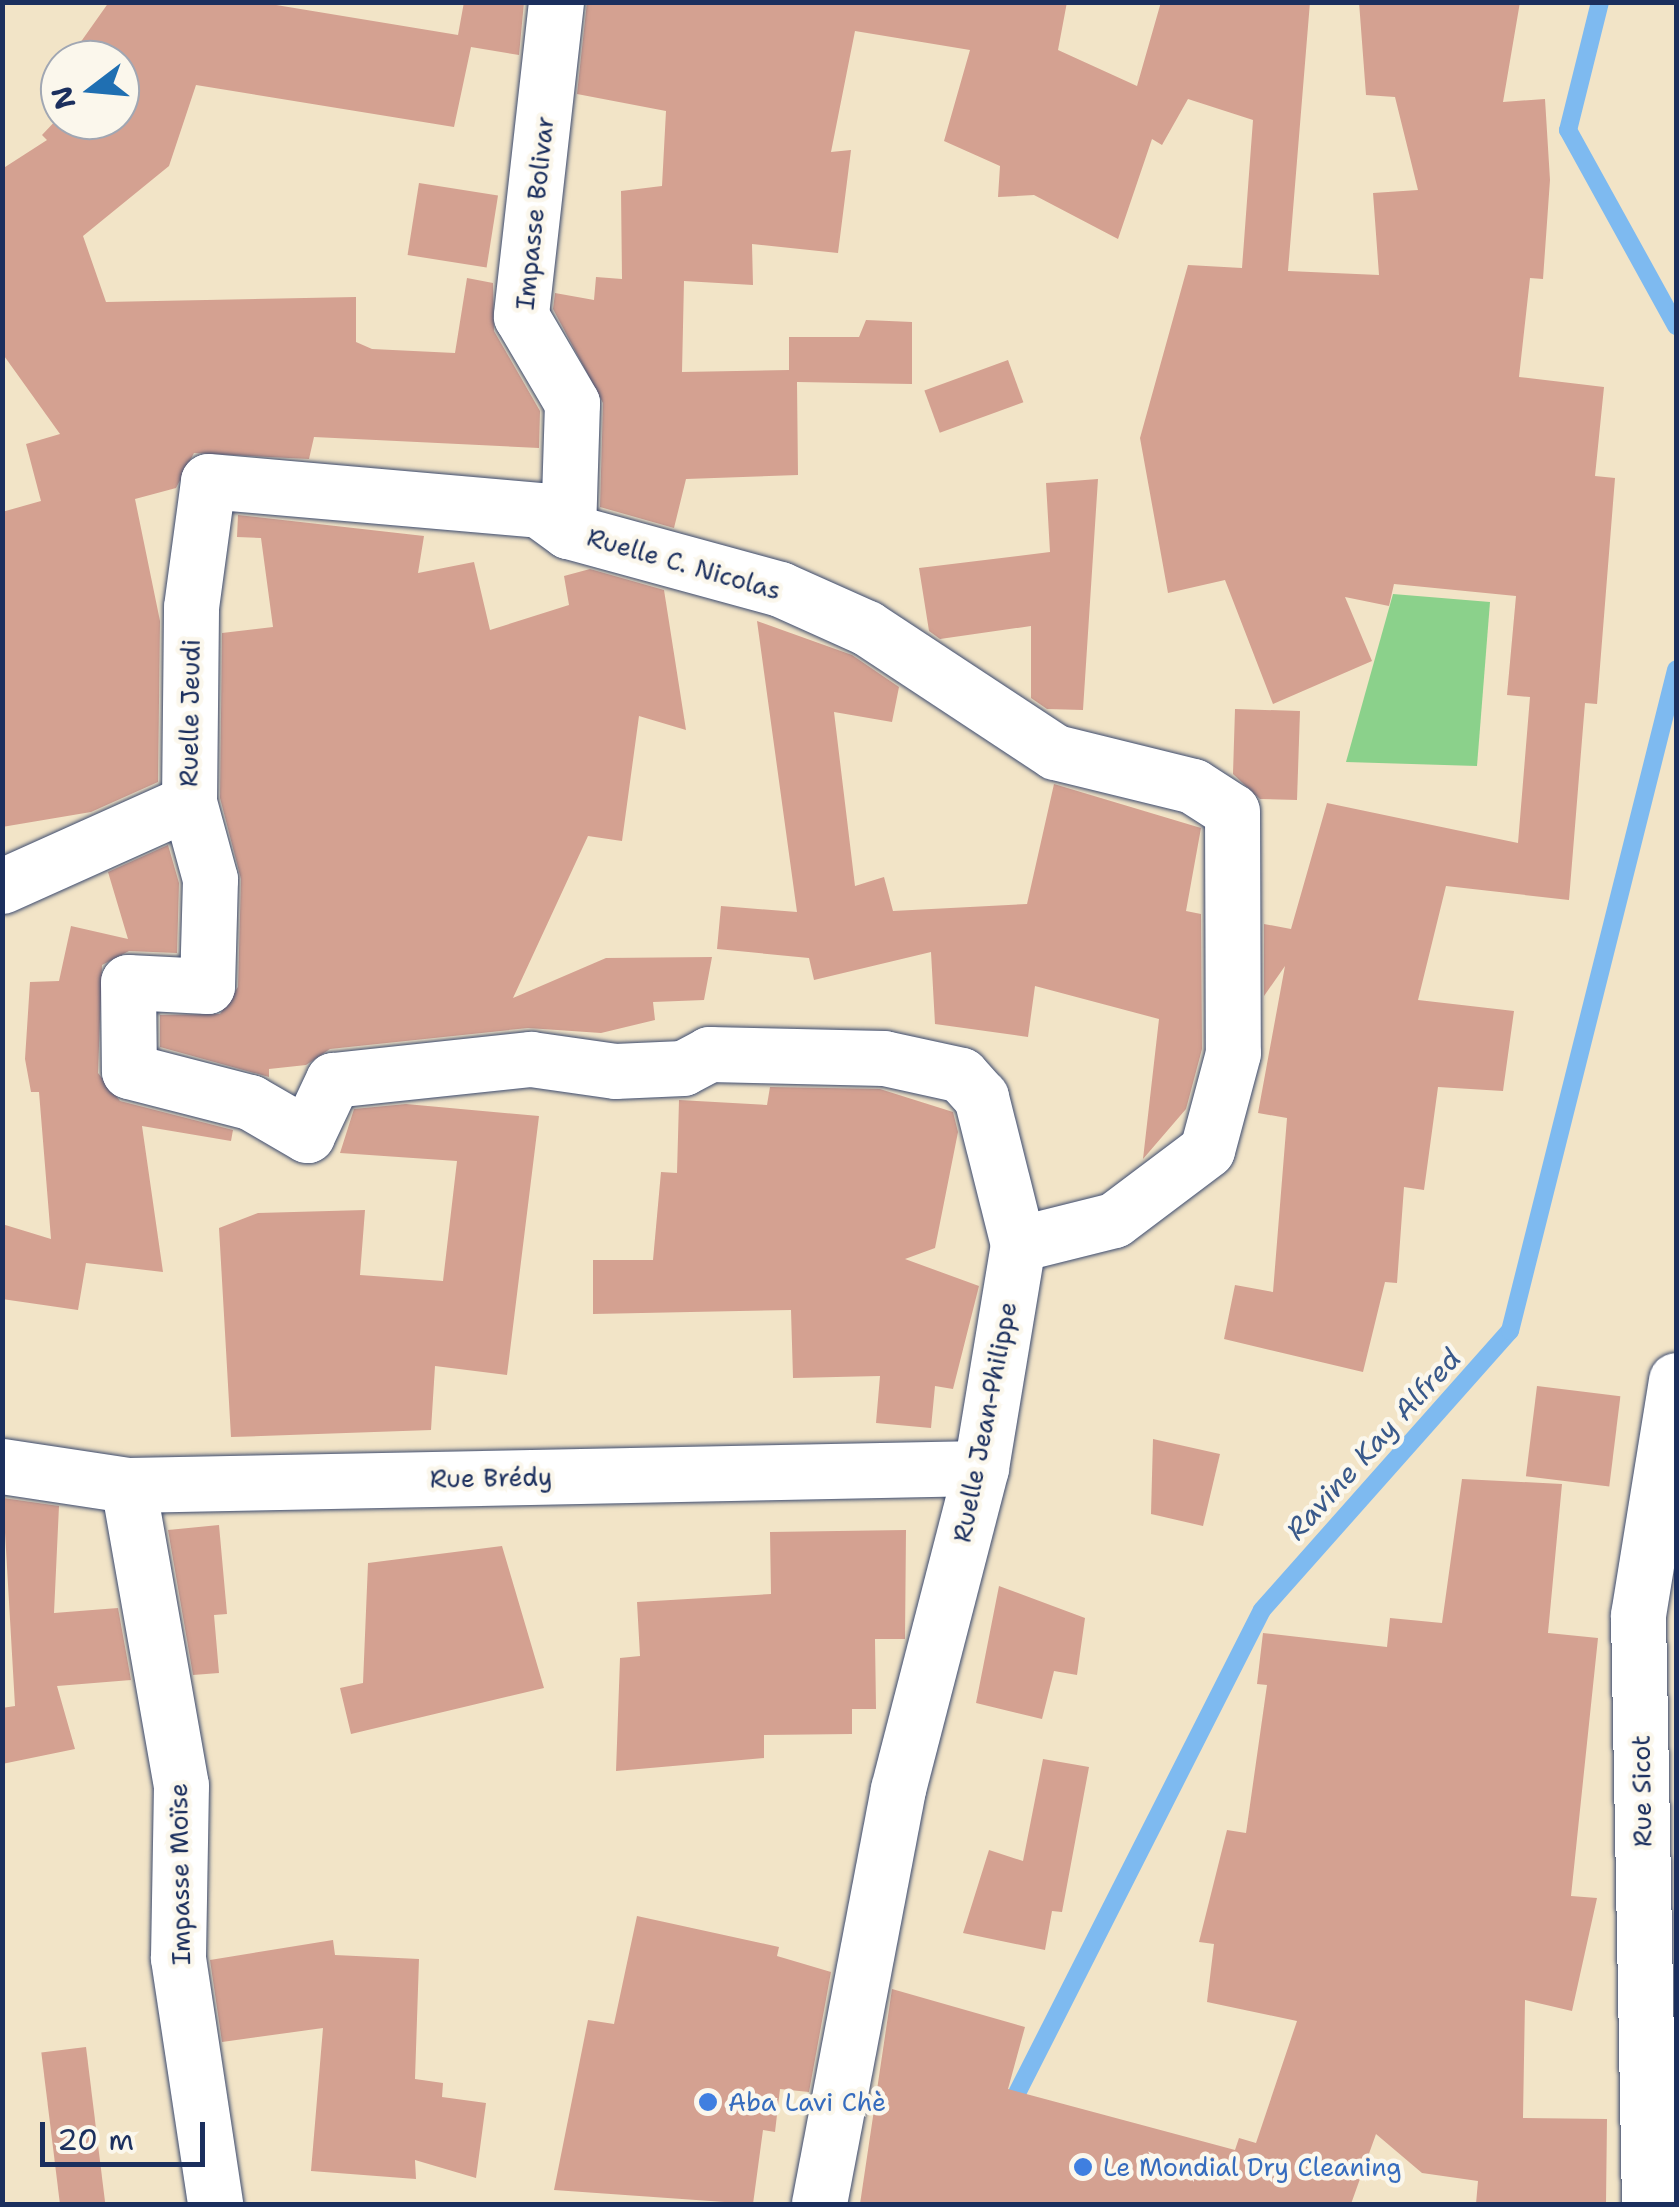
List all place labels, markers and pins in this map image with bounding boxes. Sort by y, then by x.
place label: Aba Lavi Chè [728,2087,886,2117]
marker: Aba Lavi Chè [697,2091,719,2113]
place label: Le Mondial Dry Cleaning [1103,2152,1402,2182]
marker: Le Mondial Dry Cleaning [1072,2156,1094,2178]

